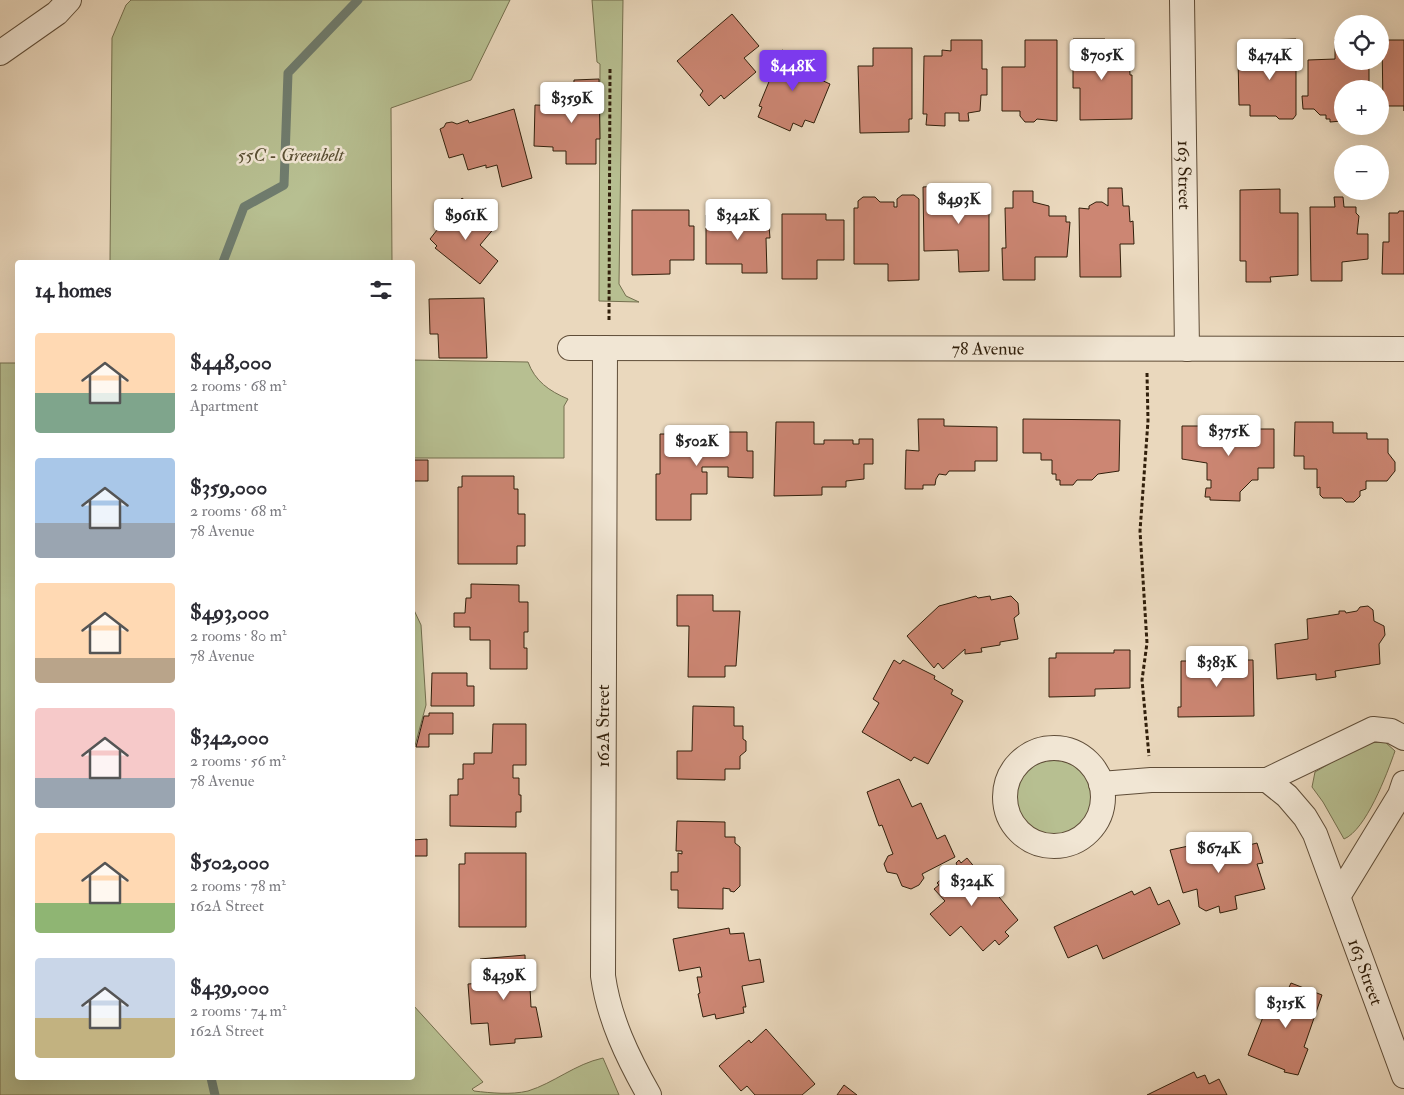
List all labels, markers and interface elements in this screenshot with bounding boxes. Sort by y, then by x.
map controls [1334,15,1389,200]
button: locate [1334,15,1389,70]
pin: $705K [1067,38,1137,81]
pin: $474K [1235,38,1305,81]
text: $705K [1081,45,1123,65]
text: $474K [1248,45,1292,65]
pin: $448K [758,49,828,92]
text: $448K [771,56,816,76]
button: + [1334,80,1389,135]
pin: $359K [537,82,607,124]
text: $359K [551,88,593,108]
street label: 163 Street [1173,140,1197,210]
park label: 55C - Greenbelt [238,144,345,167]
button: − [1334,145,1389,200]
pin: $493K [924,182,994,225]
text: $493K [937,189,981,209]
pin: $961K [431,198,501,241]
pin: $342K [703,198,773,241]
text: $961K [445,205,487,225]
text: $342K [716,205,760,225]
icon: filters [367,276,395,304]
text: 14 homes [35,277,112,304]
street label: 78 Avenue [952,337,1025,360]
text: $448,000 [190,349,272,376]
icon: home [75,353,135,413]
text: 2 rooms · 68 m² [190,376,286,396]
text: Apartment [190,396,258,416]
pin: $375K [1194,414,1264,457]
text: $375K [1209,421,1249,441]
pin: $502K [662,424,732,467]
text: $502K [675,431,719,451]
text: $359,000 [190,474,267,501]
icon: home [75,478,135,538]
text: 2 rooms · 68 m² [190,501,286,521]
text: 78 Avenue [190,521,255,541]
text: $493,000 [190,599,269,626]
icon: home [75,603,135,663]
text: 2 rooms · 80 m² [190,626,287,646]
text: 78 Avenue [190,646,255,666]
pin: $383K [1182,646,1252,688]
text: $383K [1197,652,1237,672]
street label: 162A Street [592,684,615,768]
text: $342,000 [190,724,269,751]
icon: home [75,728,135,788]
text: 2 rooms · 56 m² [190,751,286,771]
text: 78 Avenue [190,771,255,791]
pin: $674K [1184,832,1254,874]
text: $674K [1197,838,1241,858]
text: $502,000 [190,849,270,876]
icon: home [75,853,135,913]
pin: $324K [937,864,1007,907]
text: $324K [950,871,994,891]
text: 2 rooms · 78 m² [190,876,286,896]
text: 162A Street [190,896,264,916]
street label: 163 Street [1343,935,1389,1009]
pin: $439K [469,958,539,1001]
text: $439K [482,965,526,985]
text: $439,000 [190,974,269,1001]
icon: home [75,978,135,1038]
pin: $315K [1251,986,1321,1029]
text: $315K [1266,993,1306,1013]
text: 2 rooms · 74 m² [190,1001,286,1021]
text: 162A Street [190,1021,264,1041]

